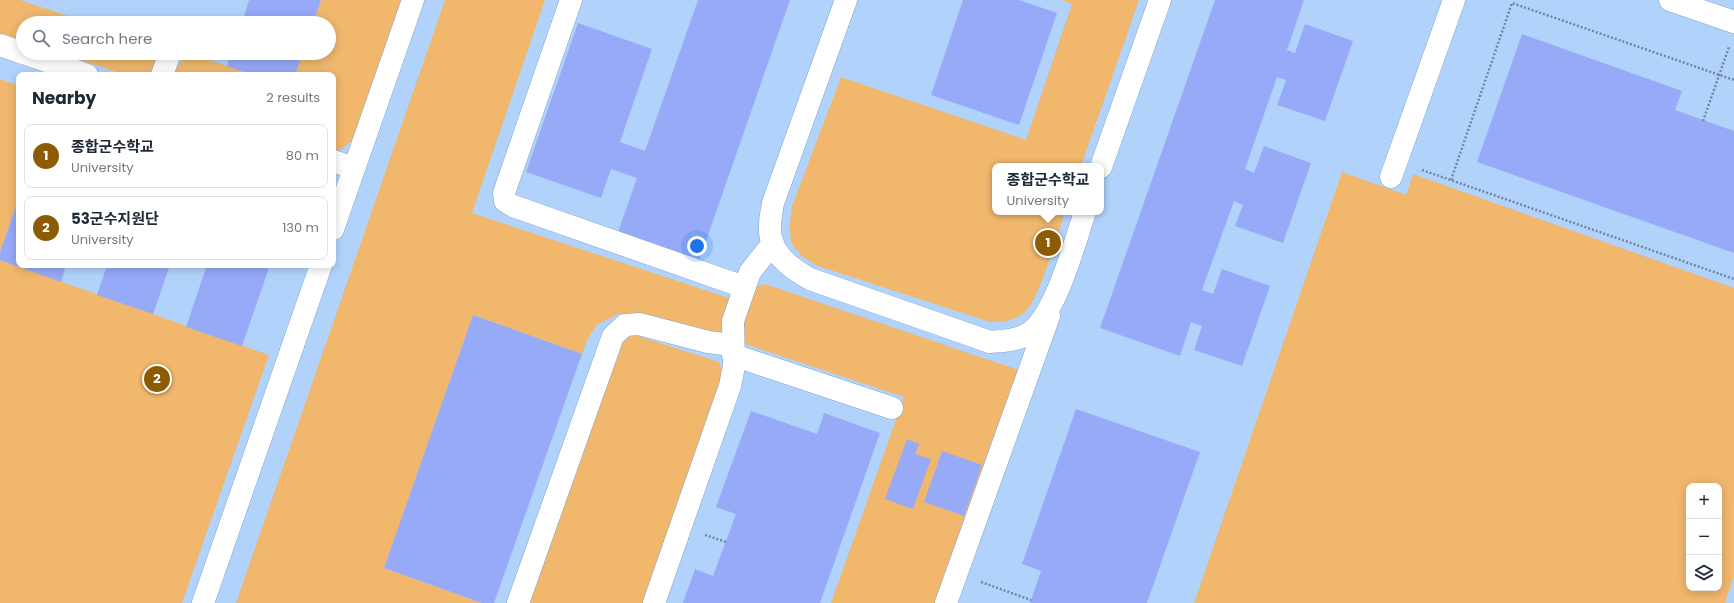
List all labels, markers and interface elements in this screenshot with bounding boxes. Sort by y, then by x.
search box [16,16,336,60]
icon: search [30,27,52,49]
text: Search here [62,28,152,49]
text: Nearby [32,86,96,110]
text: 2 results [266,88,320,107]
text: 종합군수학교 [71,136,154,157]
text: 1 [44,146,48,165]
text: 80 m [286,146,319,165]
text: University [71,158,134,177]
popup [992,163,1104,215]
text: 종합군수학교 [1007,169,1089,190]
text: University [1007,191,1069,210]
text: 53군수지원단 [71,208,159,229]
text: 2 [42,218,50,237]
text: 130 m [282,218,319,237]
pin: 1 [1035,228,1061,258]
text: University [71,230,134,249]
your location [687,236,707,256]
pin: 2 [144,364,170,394]
map controls [1686,483,1722,591]
button: + [1686,483,1722,519]
button: − [1686,519,1722,555]
button: layers [1686,555,1722,591]

